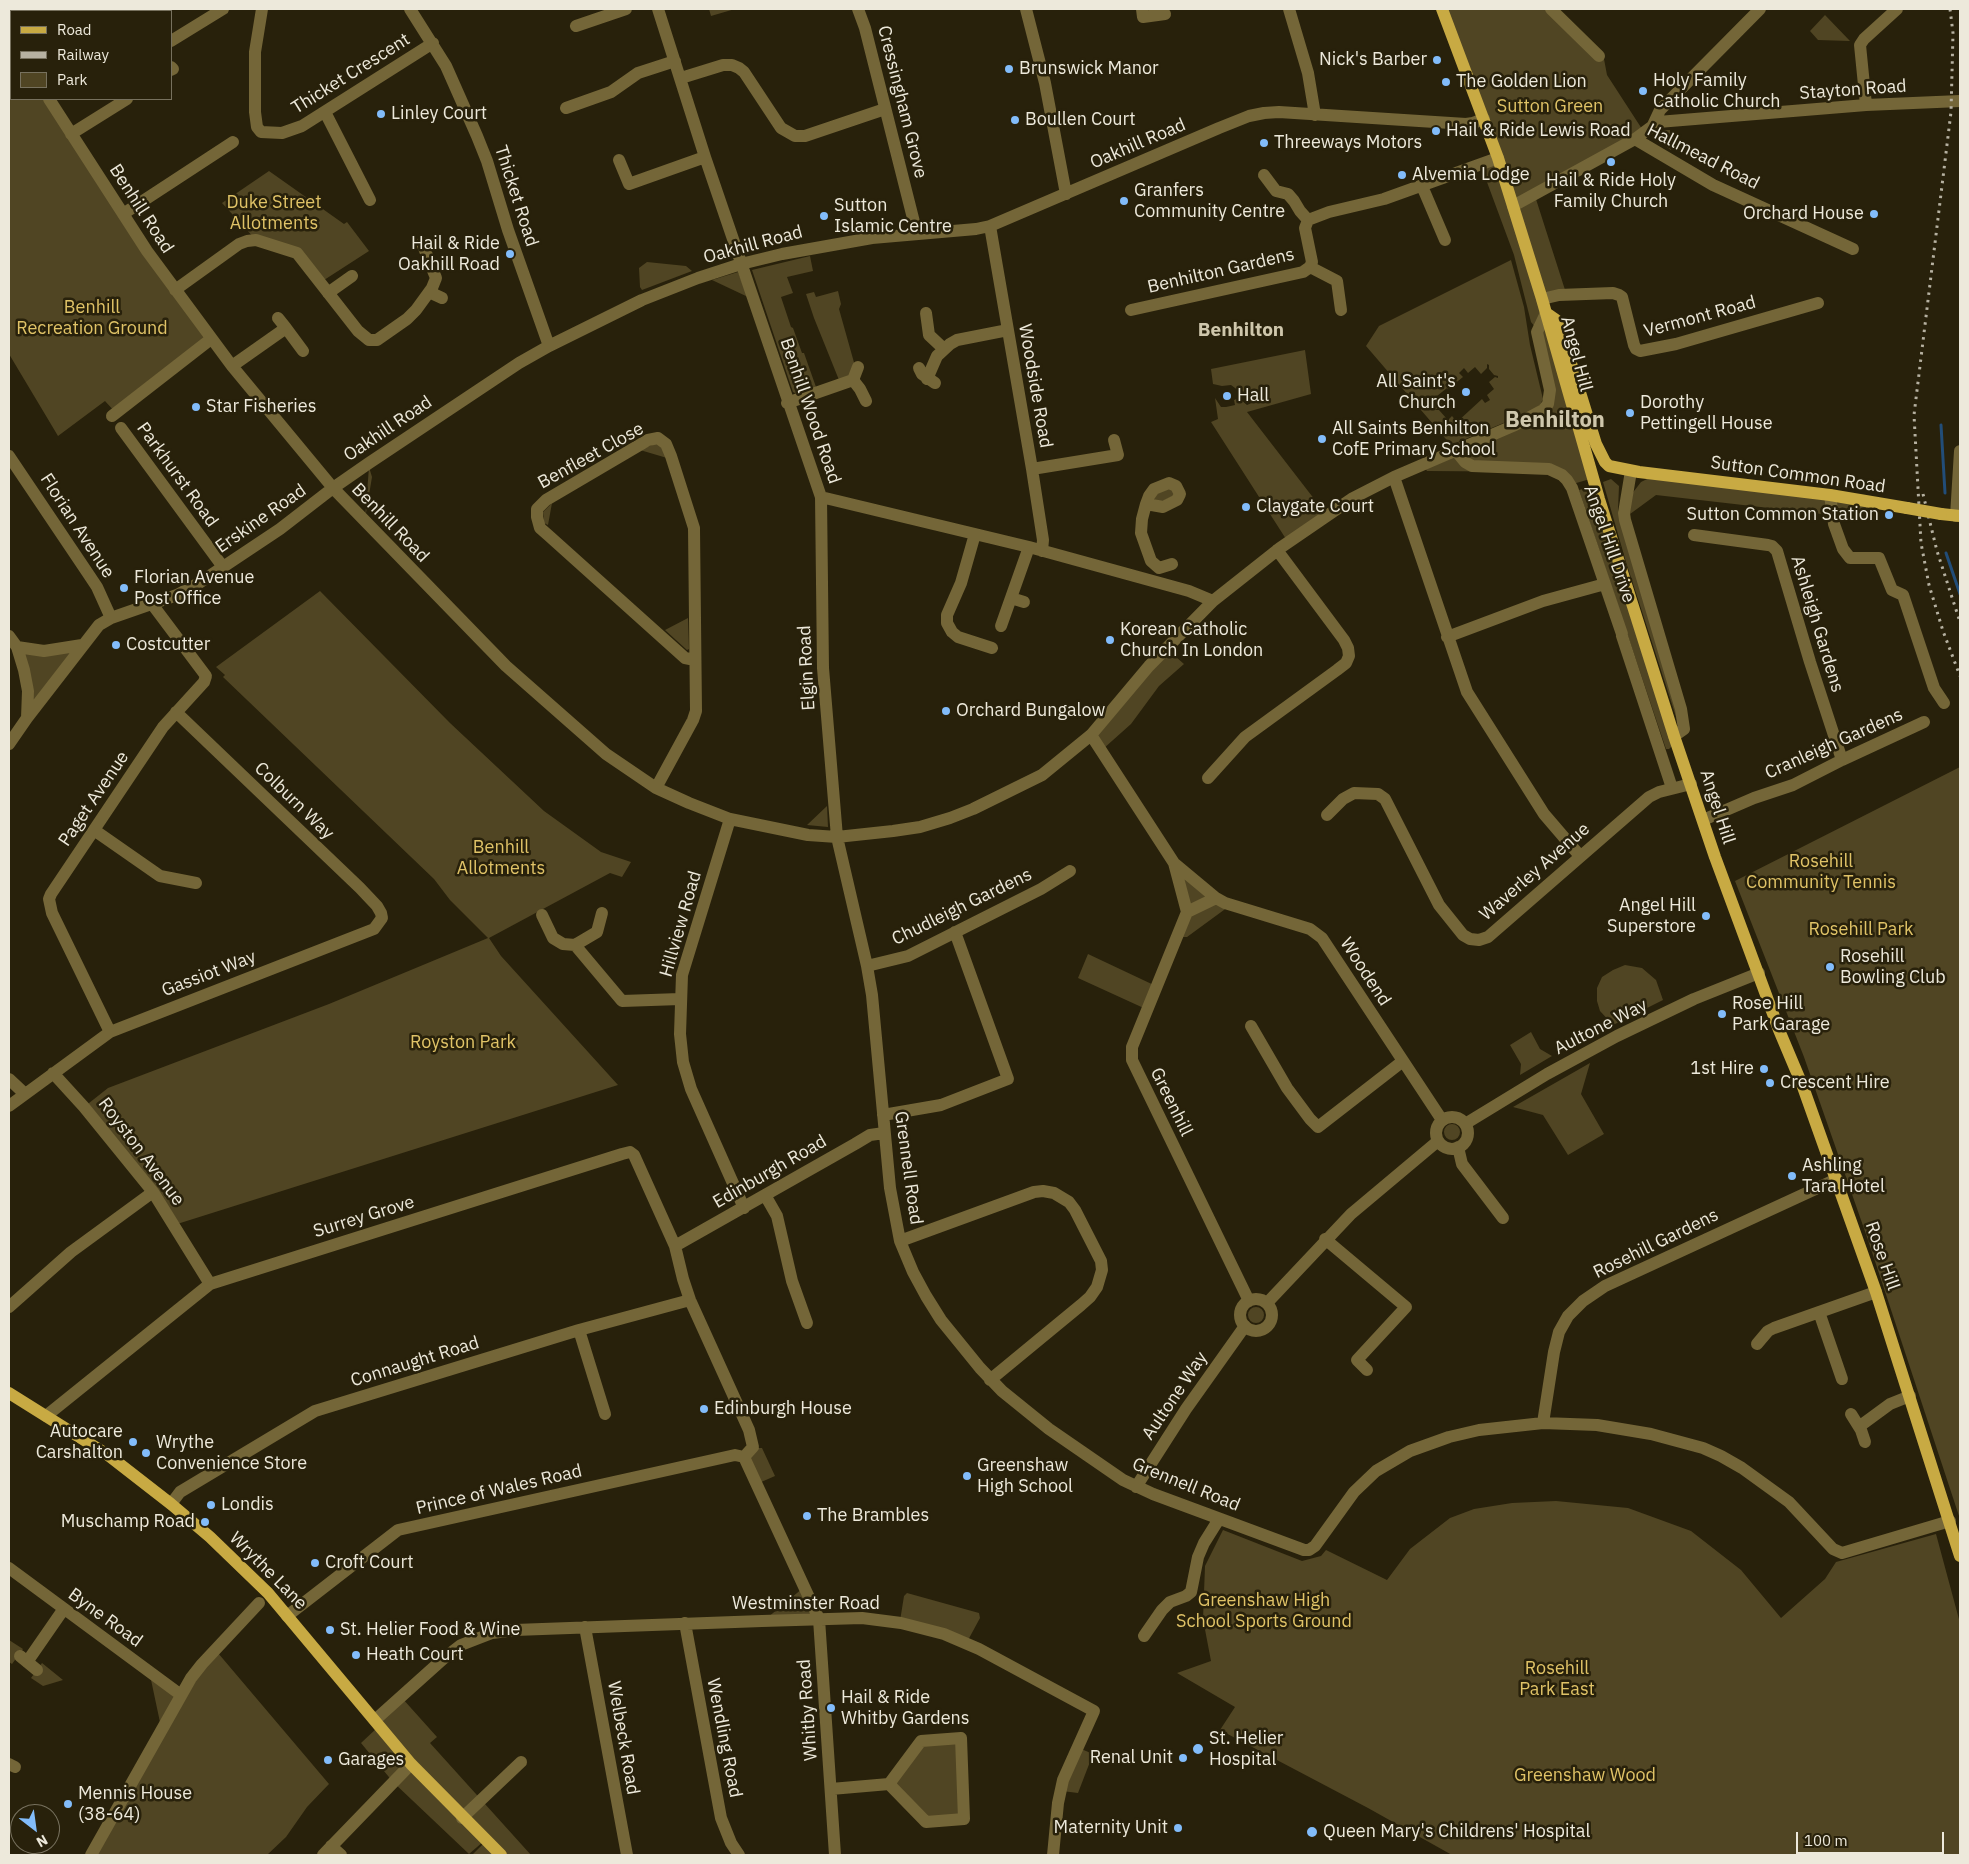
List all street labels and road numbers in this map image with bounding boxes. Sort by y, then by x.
street label: Cressingham Grove [873,23,931,181]
street label: Thicket Crescent [288,29,414,119]
street label: Stayton Road [1799,75,1907,105]
street label: Oakhill Road [1087,114,1189,174]
street label: Hallmead Road [1643,119,1763,195]
street label: Thicket Road [489,143,543,249]
street label: Benhill Road [104,160,178,258]
street label: Oakhill Road [701,221,805,269]
street label: Benhilton Gardens [1145,244,1297,298]
street label: Vermont Road [1642,292,1758,342]
street label: Angel Hill [1556,314,1596,394]
street label: Woodside Road [1013,322,1057,450]
street label: Benhill Wood Road [775,335,845,487]
street label: Oakhill Road [340,392,436,466]
street label: Parkhurst Road [132,418,222,532]
street label: Benfleet Close [534,418,648,494]
street label: Sutton Common Road [1709,452,1887,498]
street label: Florian Avenue [35,470,119,582]
street label: Benhill Road [347,479,433,567]
street label: Erskine Road [212,480,310,558]
street label: Angel Hill Drive [1579,482,1639,606]
street label: Ashleigh Gardens [1786,553,1848,695]
street label: Elgin Road [794,625,820,711]
street label: Cranleigh Gardens [1762,704,1906,784]
street label: Paget Avenue [54,747,134,851]
street label: Colburn Way [250,758,338,844]
street label: Angel Hill [1695,767,1739,847]
street label: Waverley Avenue [1476,818,1594,926]
street label: Chudleigh Gardens [888,864,1036,950]
street label: Hillview Road [656,868,706,980]
street label: Woodend [1335,934,1395,1010]
street label: Gassiot Way [159,946,259,1002]
street label: Aultone Way [1551,994,1651,1060]
street label: Greenhill [1145,1064,1197,1140]
street label: Royston Avenue [93,1094,189,1210]
street label: Grennell Road [889,1110,927,1226]
street label: Edinburgh Road [709,1131,831,1213]
street label: Surrey Grove [311,1191,417,1243]
street label: Rosehill Gardens [1590,1204,1722,1284]
street label: Rose Hill [1860,1219,1904,1293]
street label: Connaught Road [348,1332,482,1392]
street label: Aultone Way [1138,1348,1212,1444]
street label: Grennell Road [1129,1454,1243,1516]
street label: Prince of Wales Road [414,1460,584,1520]
street label: Wrythe Lane [225,1528,311,1614]
street label: Byne Road [64,1584,146,1652]
street label: Westminster Road [732,1593,880,1615]
street label: Whitby Road [794,1658,822,1762]
street label: Wendling Road [702,1677,746,1799]
street label: Welbeck Road [602,1679,644,1797]

